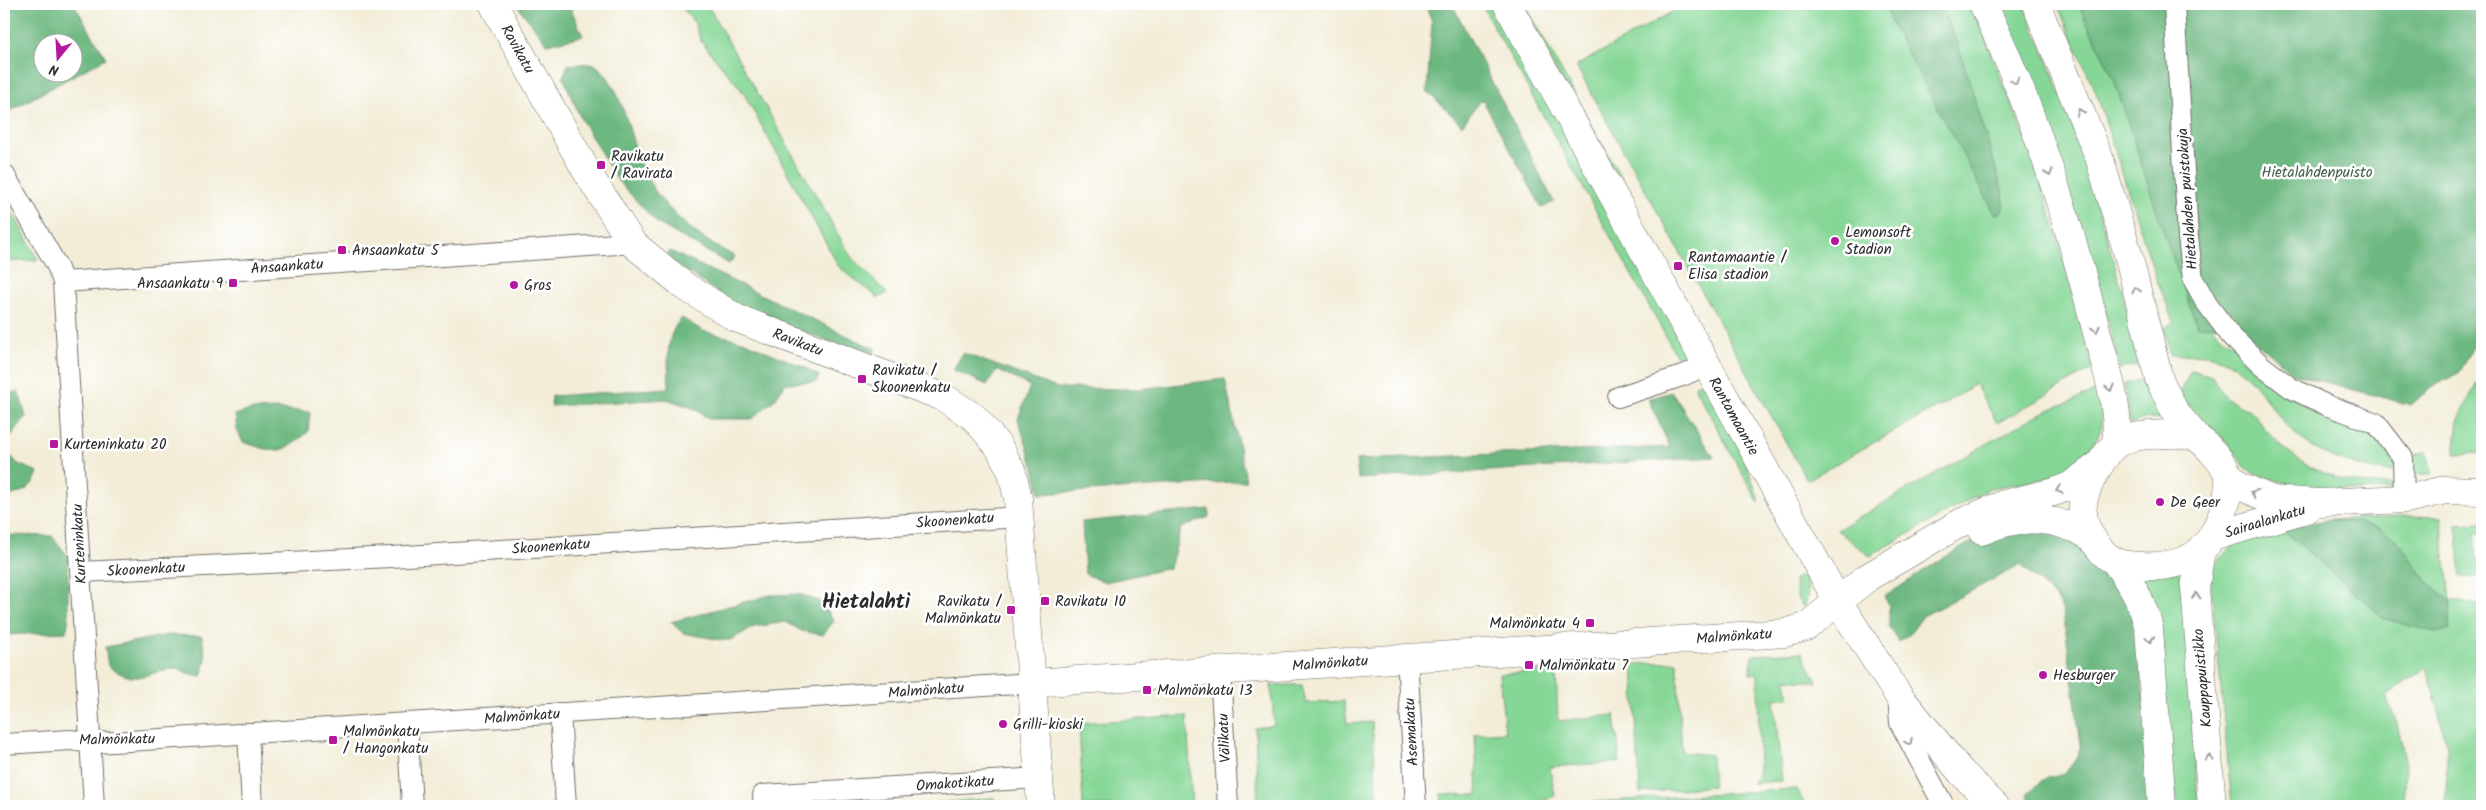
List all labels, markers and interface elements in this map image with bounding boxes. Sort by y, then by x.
street label: Ravikatu [494,21,540,78]
north arrow [32,32,82,82]
text: N [47,58,62,81]
one-way arrow [2009,76,2019,85]
one-way arrow [2076,108,2086,116]
street label: Hietalahden puistokuja [2171,127,2205,271]
place label: Ravikatu / Ravirata [611,145,673,186]
marker: Ravikatu / Ravirata [595,159,607,171]
park label: Hietalahdenpuisto [2261,161,2373,185]
one-way arrow [2043,168,2053,177]
place label: Lemonsoft Stadion [1845,221,1911,262]
marker: Lemonsoft Stadion [1829,235,1841,247]
place label: Ansaankatu 5 [352,239,440,263]
marker: Ansaankatu 5 [336,244,348,256]
place label: Rantamaantie / Elisa stadion [1688,246,1788,287]
street label: Ansaankatu [250,252,324,282]
marker: Rantamaantie / Elisa stadion [1672,260,1684,272]
place label: Ansaankatu 9 [137,272,224,296]
place label: Gros [524,274,552,298]
marker: Ansaankatu 9 [227,277,239,289]
marker: Gros [508,279,520,291]
one-way arrow [2131,285,2142,294]
street label: Ravikatu [769,322,827,364]
one-way arrow [2090,324,2101,333]
place label: Ravikatu / Skoonenkatu [872,359,950,400]
marker: Ravikatu / Skoonenkatu [856,373,868,385]
street label: Rantamaantie [1702,373,1765,460]
one-way arrow [2104,383,2115,392]
place label: Kurteninkatu 20 [64,433,167,457]
marker: Kurteninkatu 20 [48,438,60,450]
one-way arrow [2056,484,2064,494]
one-way arrow [2250,488,2259,499]
place label: De Geer [2170,491,2221,515]
marker: De Geer [2154,496,2166,508]
street label: Sairaalankatu [2222,498,2309,546]
street label: Kurteninkatu [66,503,94,585]
street label: Skoonenkatu [915,506,995,536]
street label: Skoonenkatu [511,532,591,562]
street label: Skoonenkatu [106,556,186,584]
district label: Hietalahti [822,587,911,619]
place label: Ravikatu / Malmönkatu [925,590,1003,631]
place label: Ravikatu 10 [1055,590,1127,614]
one-way arrow [2190,591,2201,599]
marker: Ravikatu 10 [1039,595,1051,607]
marker: Ravikatu / Malmönkatu [1005,604,1017,616]
place label: Malmönkatu 4 [1489,612,1580,636]
marker: Malmönkatu 4 [1584,617,1596,629]
street label: Malmönkatu [1695,622,1773,652]
street label: Kauppapuistikko [2187,627,2219,728]
one-way arrow [2145,636,2156,644]
street label: Malmönkatu [1291,649,1369,679]
place label: Malmönkatu 7 [1539,654,1629,678]
marker: Malmönkatu 7 [1523,659,1535,671]
place label: Hesburger [2053,664,2116,688]
marker: Hesburger [2037,669,2049,681]
street label: Malmönkatu [887,676,965,706]
place label: Malmönkatu 13 [1157,679,1253,703]
marker: Malmönkatu 13 [1141,684,1153,696]
street label: Asemakatu [1398,697,1426,767]
street label: Malmönkatu [483,702,561,732]
place label: Grilli-kioski [1013,713,1084,737]
street label: Välikatu [1212,713,1238,763]
marker: Grilli-kioski [997,718,1009,730]
place label: Malmönkatu / Hangonkatu [343,720,428,761]
street label: Malmönkatu [79,727,155,753]
marker: Malmönkatu / Hangonkatu [327,734,339,746]
one-way arrow [1903,737,1913,746]
one-way arrow [2203,753,2214,761]
street label: Omakotikatu [915,769,995,799]

